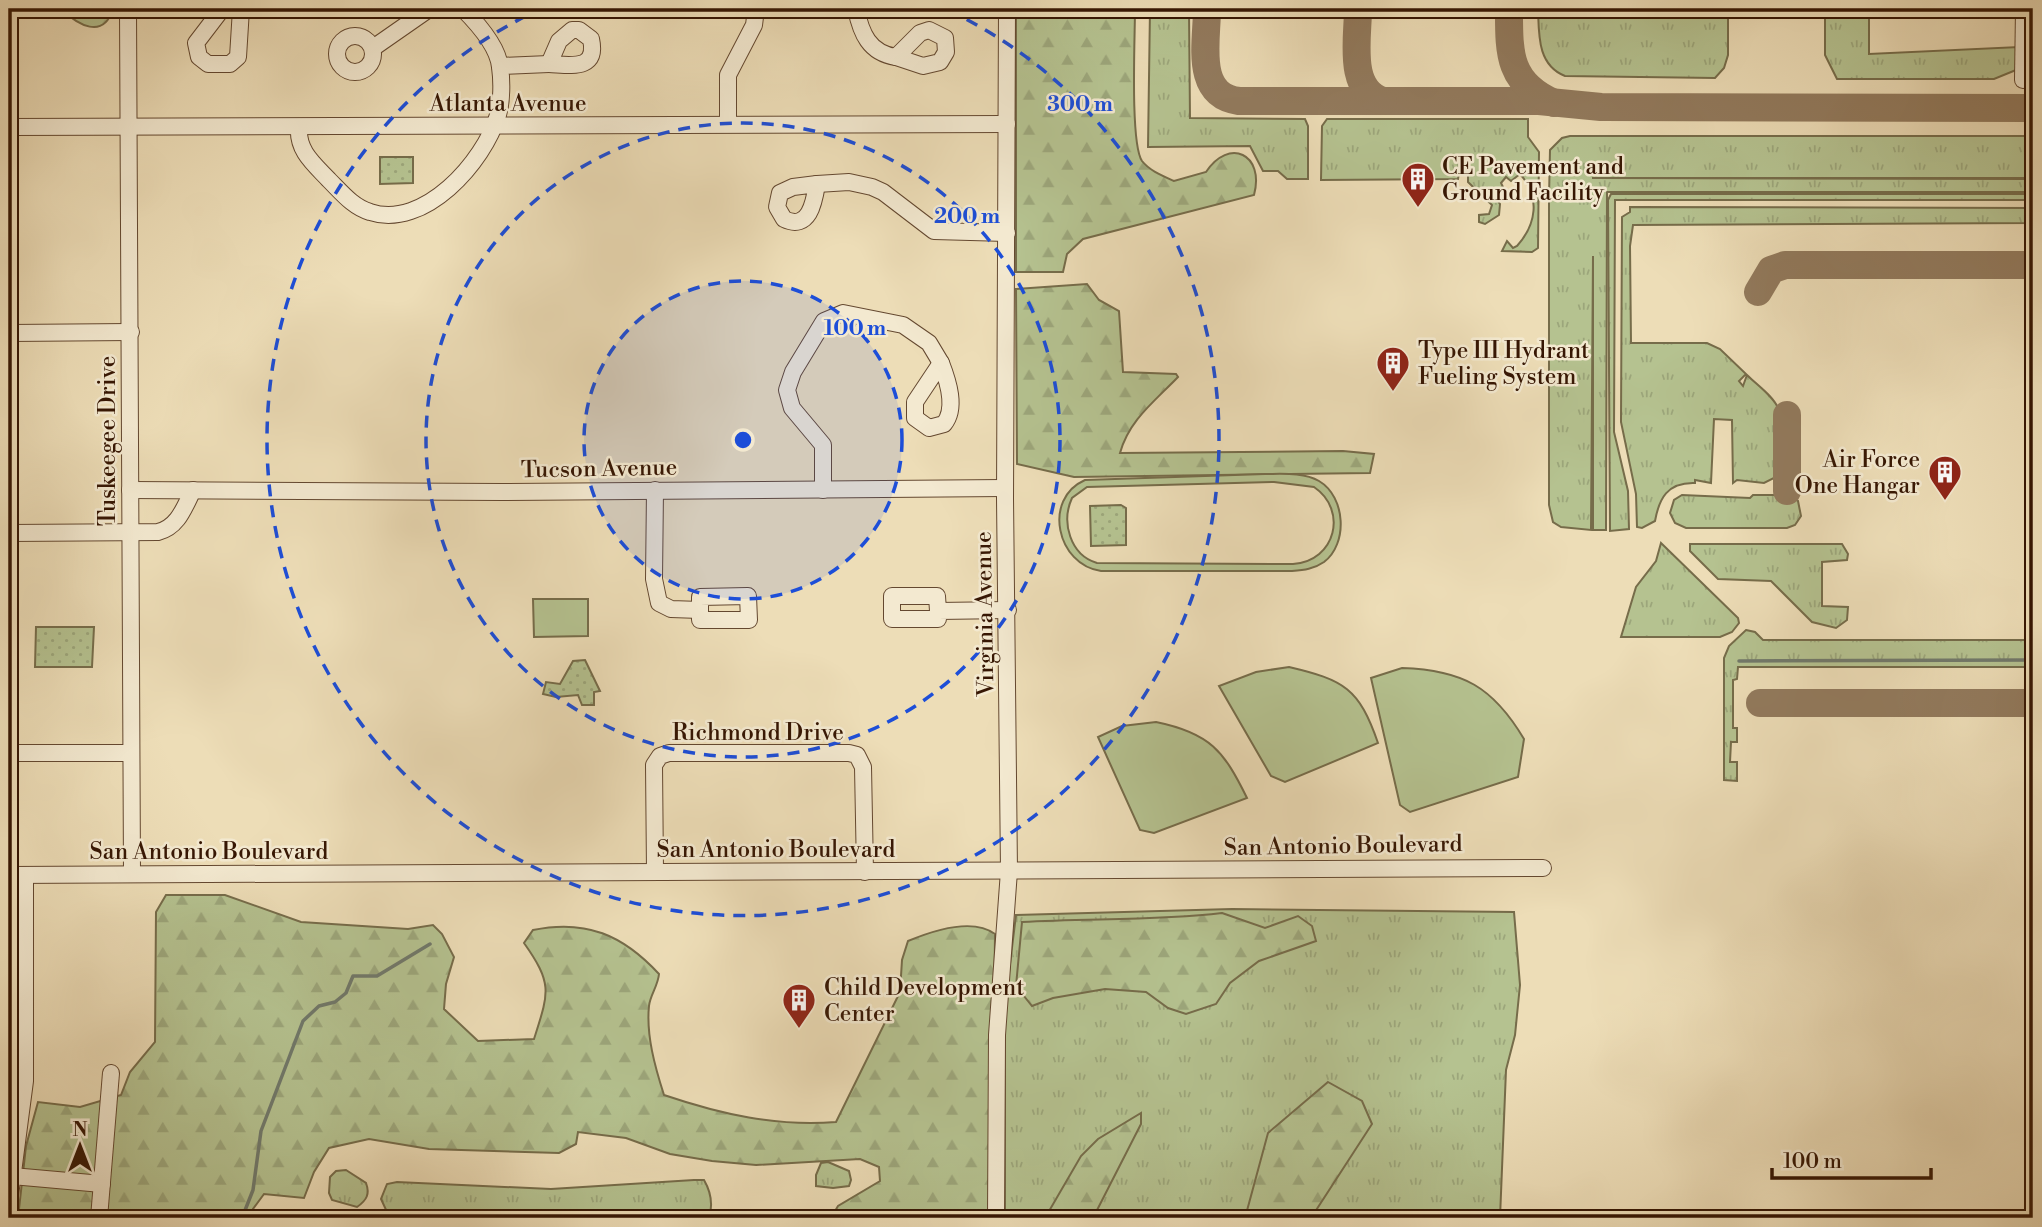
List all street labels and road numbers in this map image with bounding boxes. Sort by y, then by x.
street label: Atlanta Avenue [428,90,587,118]
street label: Tuskeegee Drive [94,356,122,526]
street label: Tucson Avenue [521,454,677,484]
street label: Virginia Avenue [970,531,1000,698]
street label: Richmond Drive [672,719,844,747]
street label: San Antonio Boulevard [1223,830,1463,862]
street label: San Antonio Boulevard [657,836,895,864]
street label: San Antonio Boulevard [90,838,328,866]

